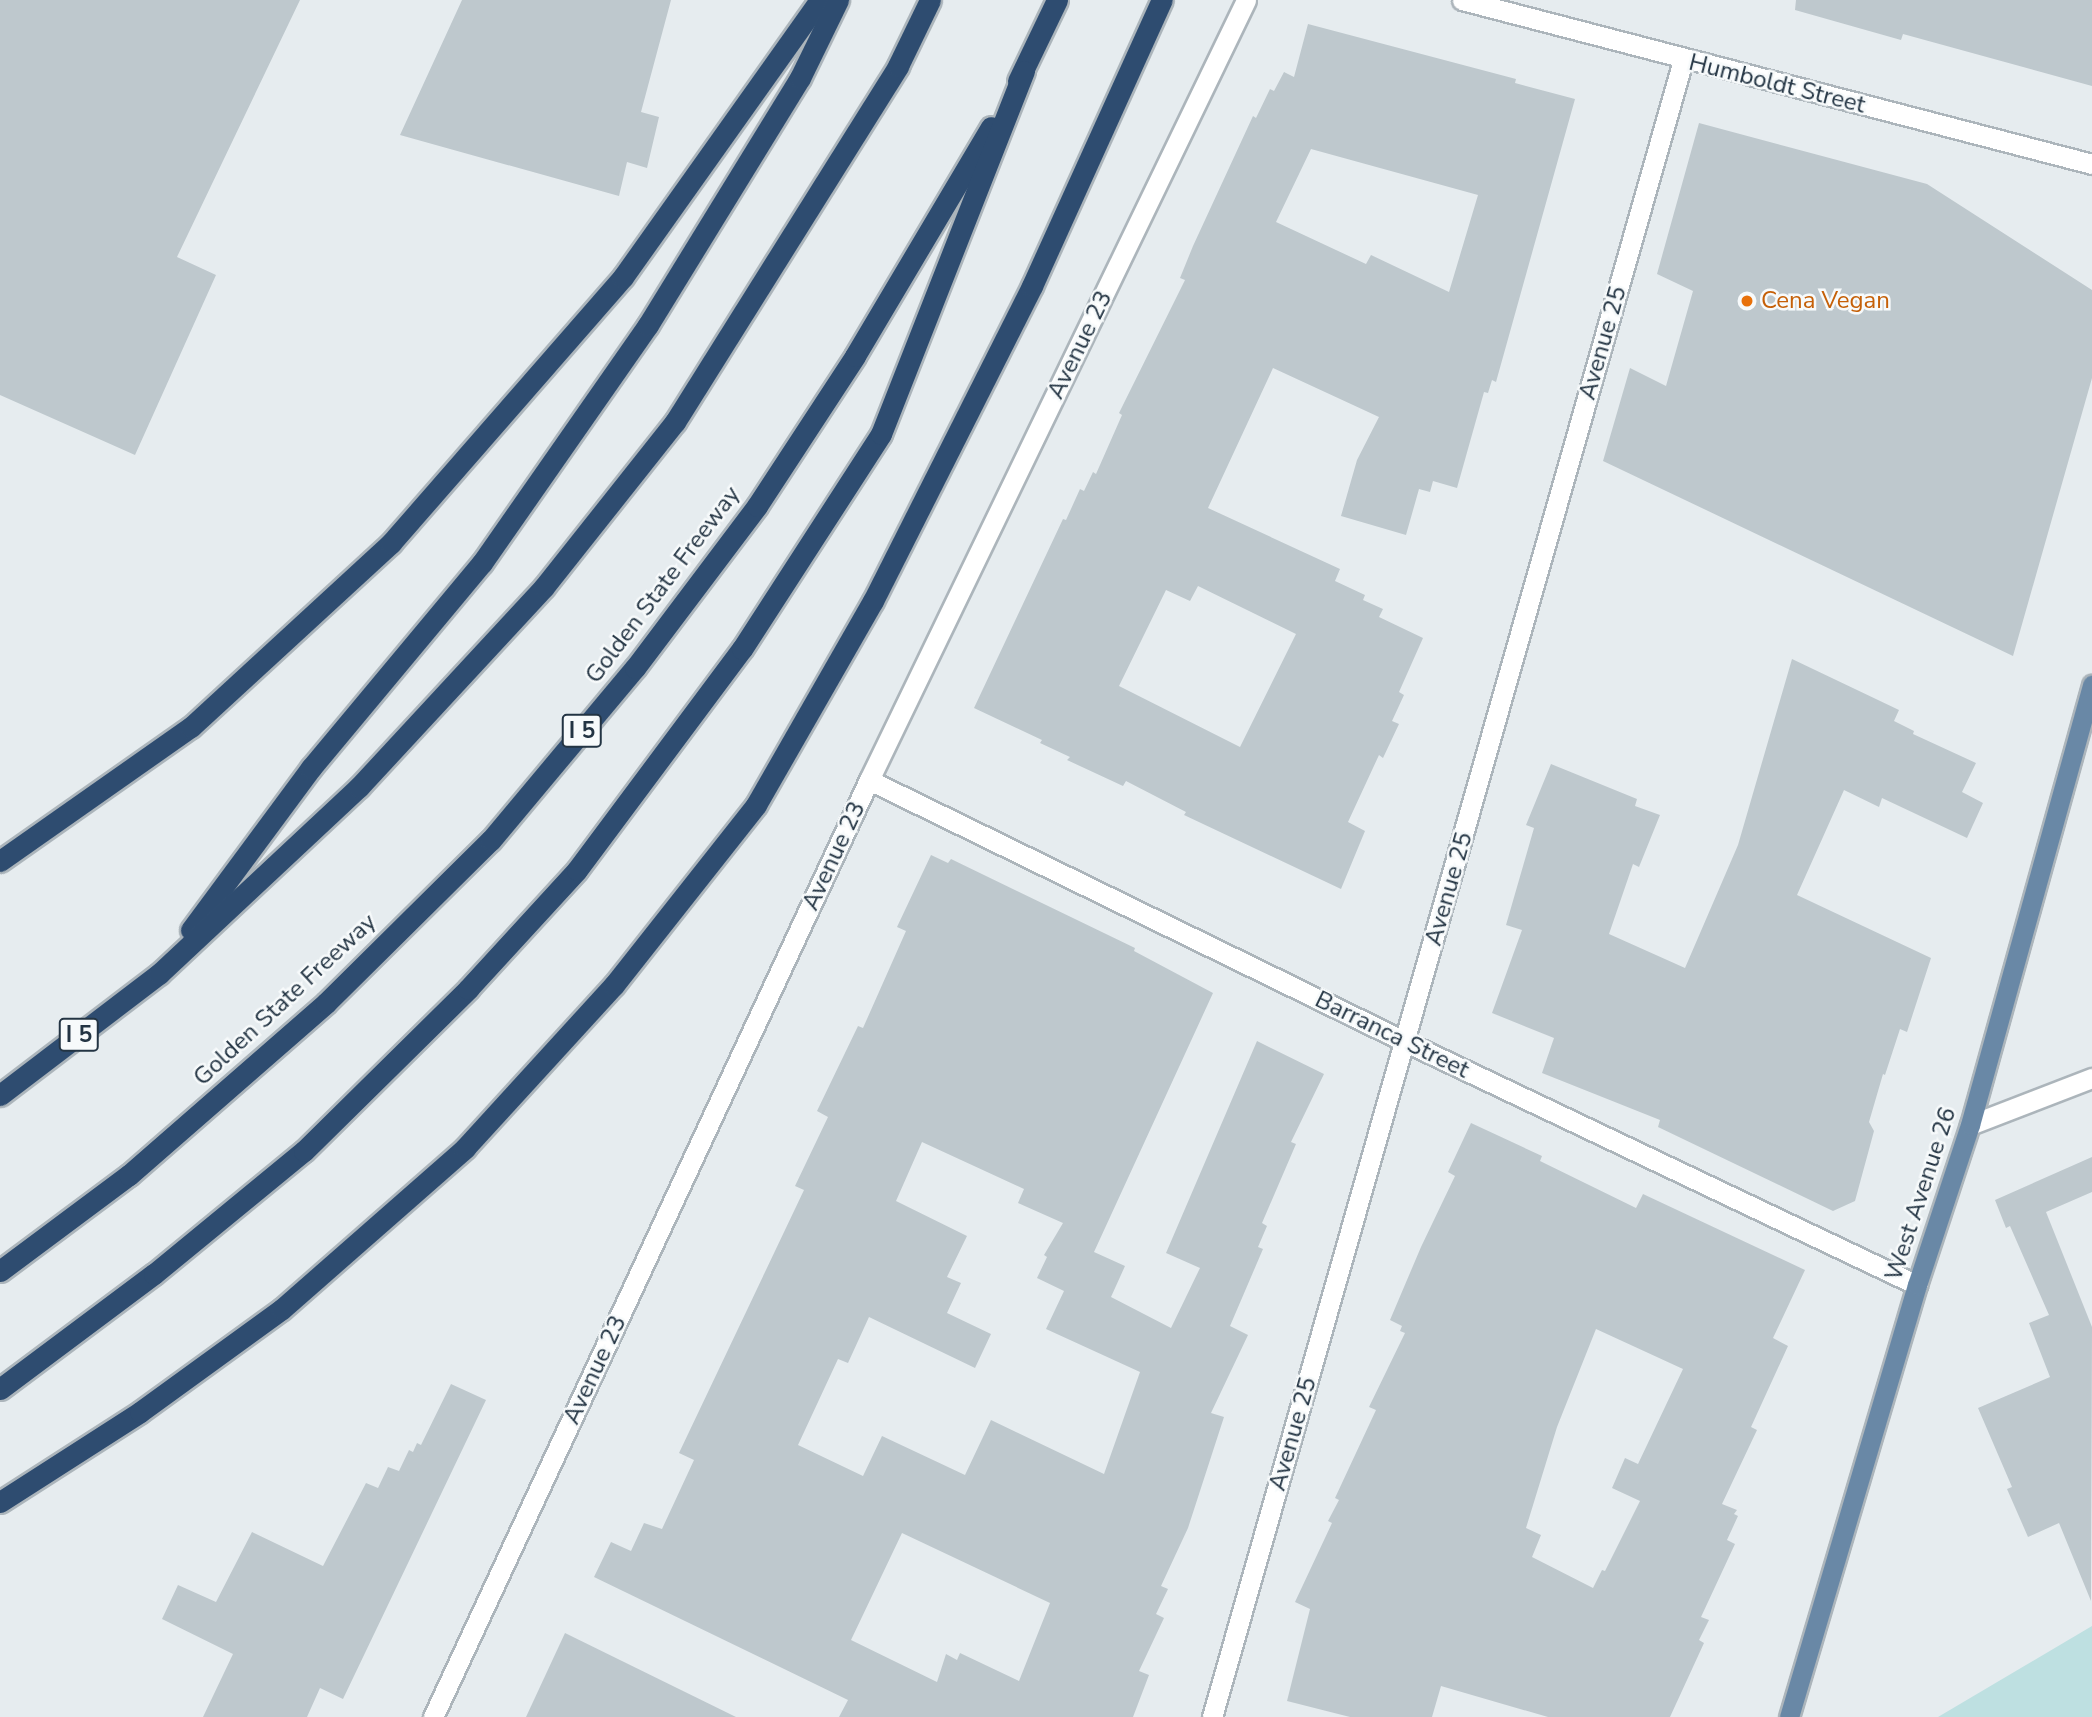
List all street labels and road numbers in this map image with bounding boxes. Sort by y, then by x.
street label: Humboldt Street [1686,48,1868,120]
street label: Avenue 25 [1573,283,1633,403]
street label: Avenue 23 [1041,286,1119,404]
street label: Golden State Freeway [580,481,746,689]
road number: I 5 [561,712,603,750]
street label: Avenue 23 [796,797,872,915]
street label: Avenue 25 [1419,829,1479,949]
street label: Golden State Freeway [188,908,382,1092]
street label: Barranca Street [1310,985,1474,1085]
road number: I 5 [58,1016,100,1054]
street label: West Avenue 26 [1879,1104,1963,1284]
street label: Avenue 23 [557,1311,633,1429]
street label: Avenue 25 [1263,1374,1323,1494]

